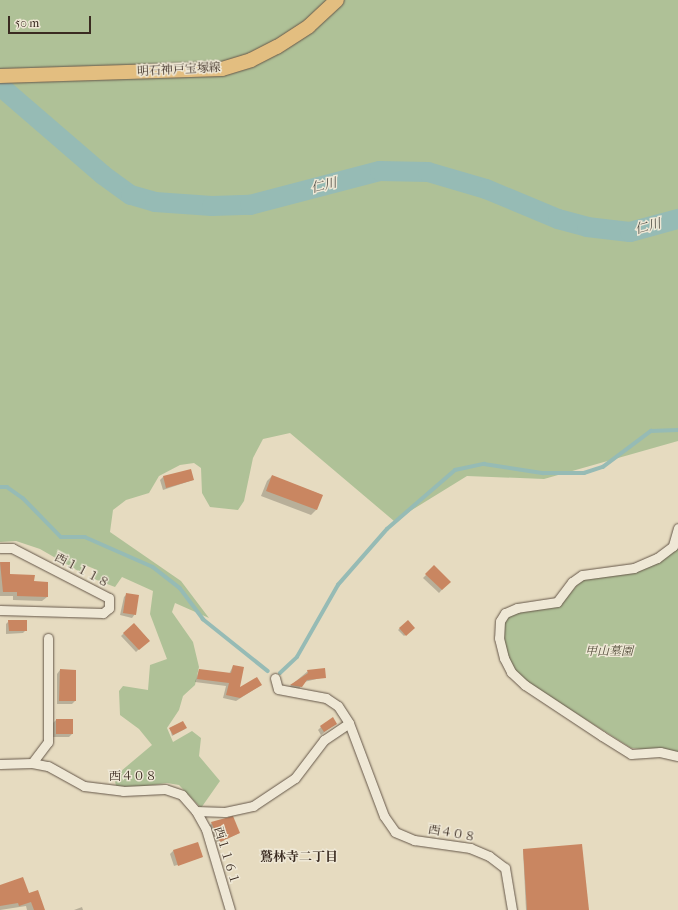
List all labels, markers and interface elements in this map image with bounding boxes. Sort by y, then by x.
scale bar [10,8,93,34]
text: 50 m [15,16,39,30]
street label: 明石神戸宝塚線 [137,61,221,79]
water label: 仁川 [309,175,339,197]
water label: 仁川 [633,216,663,238]
street label: 西１１１８ [52,551,112,591]
park label: 甲山墓園 [585,645,633,659]
street label: 西４０８ [109,770,157,784]
street label: 西４０８ [427,823,477,845]
street label: 西１１６１ [210,825,242,887]
district label: 鷲林寺二丁目 [260,849,338,865]

